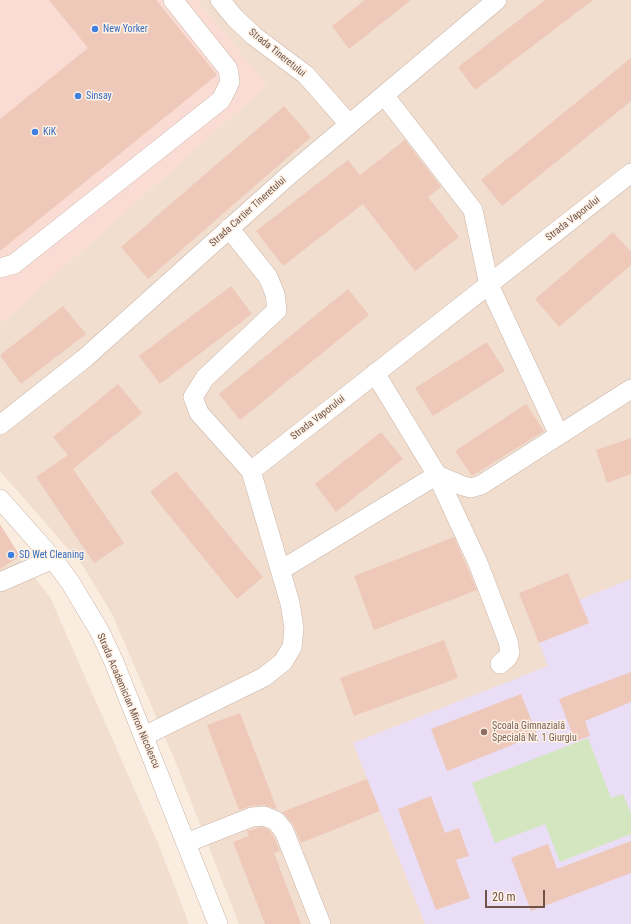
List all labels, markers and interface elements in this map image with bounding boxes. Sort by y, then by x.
place label: New Yorker [103,23,148,35]
marker: New Yorker [90,24,100,34]
street label: Strada Tineretului [246,26,308,80]
place label: Sinsay [86,90,112,102]
marker: Sinsay [73,91,83,101]
place label: KiK [43,126,56,138]
marker: KiK [30,127,40,137]
street label: Strada Cartier Tineretului [207,175,289,249]
street label: Strada Vaporului [544,194,602,244]
street label: Strada Vaporului [289,393,347,443]
place label: SD Wet Cleaning [19,549,84,561]
marker: SD Wet Cleaning [6,550,16,560]
street label: Strada Academician Miron Nicolescu [94,632,162,770]
place label: Școala Gimnazială Specială Nr. 1 Giurgiu [492,720,577,744]
marker: Școala Gimnazială Specială Nr. 1 Giurgiu [479,727,489,737]
scale bar [487,882,547,908]
text: 20 m [492,890,516,904]

